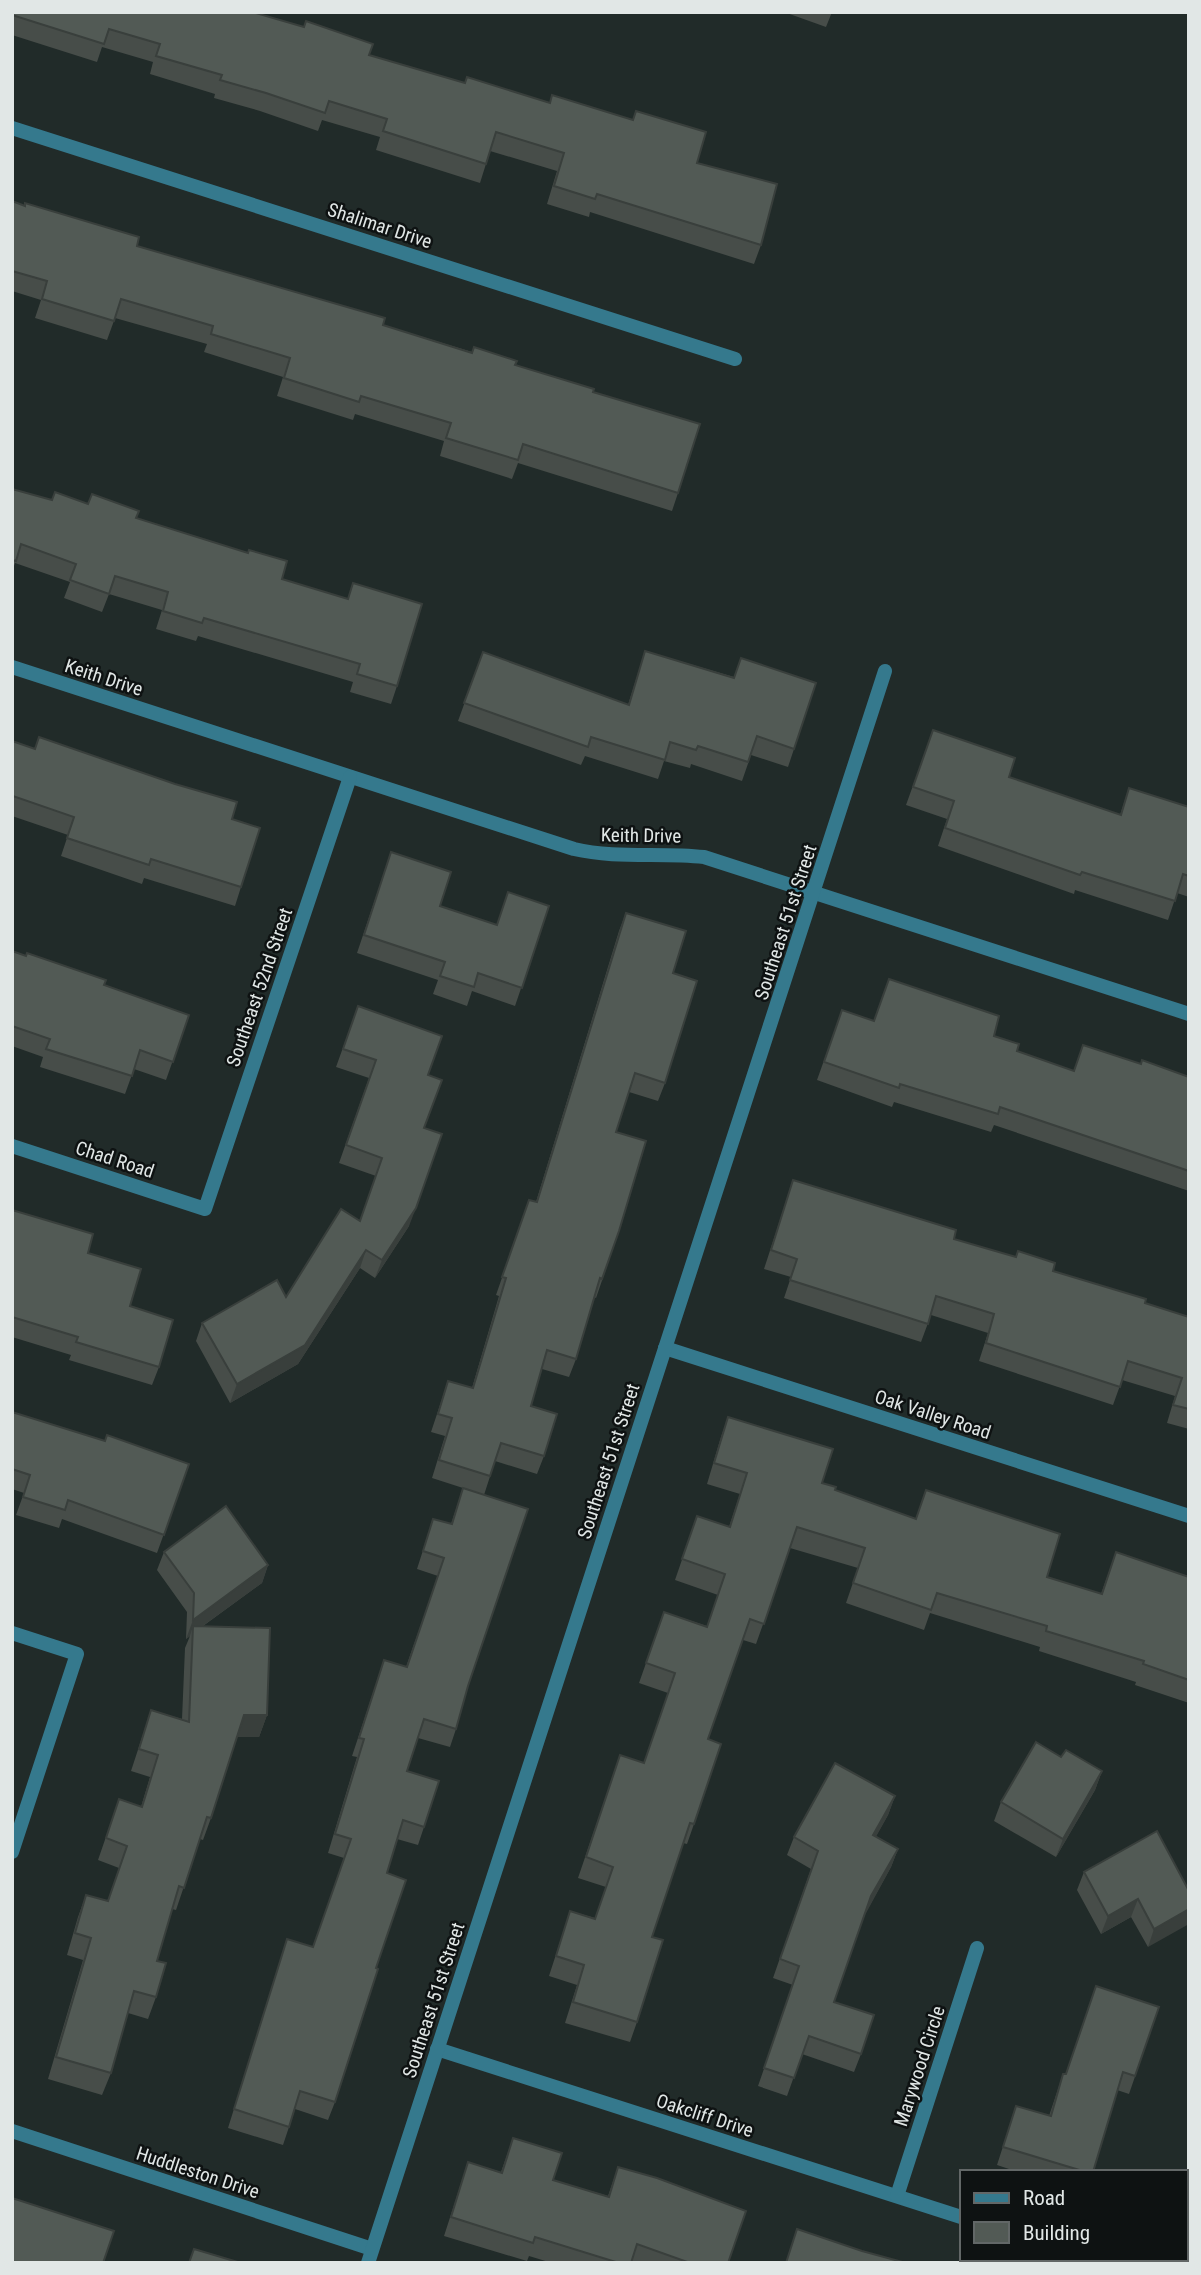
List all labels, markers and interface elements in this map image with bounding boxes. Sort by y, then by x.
street label: Shalimar Drive [325,198,435,253]
street label: Keith Drive [62,654,146,701]
street label: Keith Drive [601,823,682,848]
street label: Southeast 51st Street [750,842,821,1003]
street label: Southeast 52nd Street [222,905,297,1070]
street label: Chad Road [73,1136,157,1183]
street label: Southeast 51st Street [573,1381,644,1542]
street label: Oak Valley Road [872,1385,994,1444]
street label: Southeast 51st Street [398,1920,469,2081]
street label: Marywood Circle [889,2003,950,2129]
street label: Oakcliff Drive [653,2089,756,2142]
street label: Huddleston Drive [133,2142,262,2203]
legend [960,2170,1187,2261]
text: Road [1023,2186,1065,2210]
text: Building [1023,2221,1090,2245]

